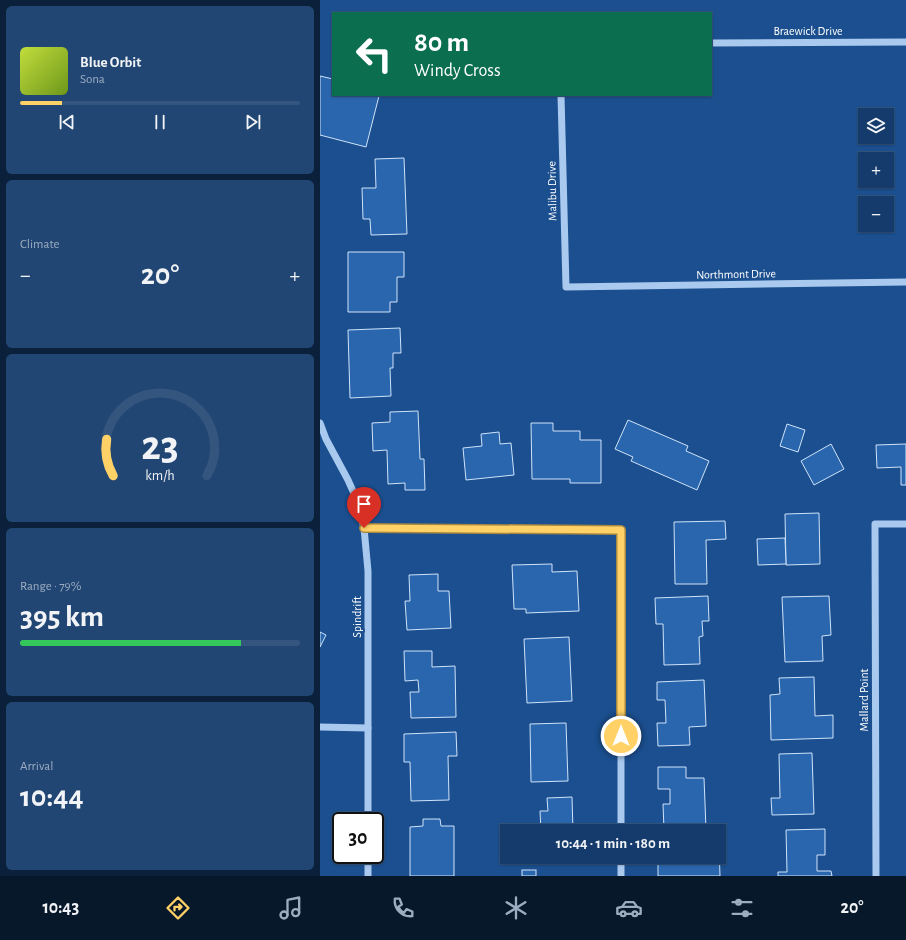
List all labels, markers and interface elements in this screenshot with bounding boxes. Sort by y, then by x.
street label: Braewick Drive [773,25,843,37]
icon: left [348,28,400,80]
text: 80 m [414,29,469,57]
text: Blue Orbit [80,55,141,70]
text: Windy Cross [414,62,501,80]
text: Sona [80,73,105,86]
map controls [858,108,894,232]
button: layers [858,108,894,144]
icon: previous [56,111,78,133]
icon: pause [149,111,171,133]
icon: next [242,111,264,133]
button: + [858,152,894,188]
street label: Malibu Drive [545,161,559,221]
button: − [858,196,894,232]
text: Climate [20,238,59,251]
text: 20° [141,260,179,290]
text: − [20,264,31,286]
text: + [289,264,300,286]
street label: Northmont Drive [696,267,776,281]
text: 23 [141,426,179,467]
text: km/h [145,469,175,483]
pin [347,487,381,528]
icon: arrive [353,493,375,515]
text: Range · 79% [20,580,81,593]
street label: Spindrift [351,596,363,638]
text: 395 km [20,602,104,632]
street label: Mallard Point [858,668,870,731]
position arrow [600,715,642,757]
text: Arrival [20,760,53,773]
text: 10:44 [20,782,83,812]
speed limit sign: 30 [332,812,384,864]
text: 10:44 · 1 min · 180 m [556,836,670,851]
icon: directions [164,894,192,922]
icon: music [277,894,305,922]
icon: phone [389,894,417,922]
icon: climate [502,894,530,922]
icon: car [615,894,643,922]
icon: filters [728,894,756,922]
text: 10:43 [42,899,79,917]
text: 20° [840,899,864,917]

